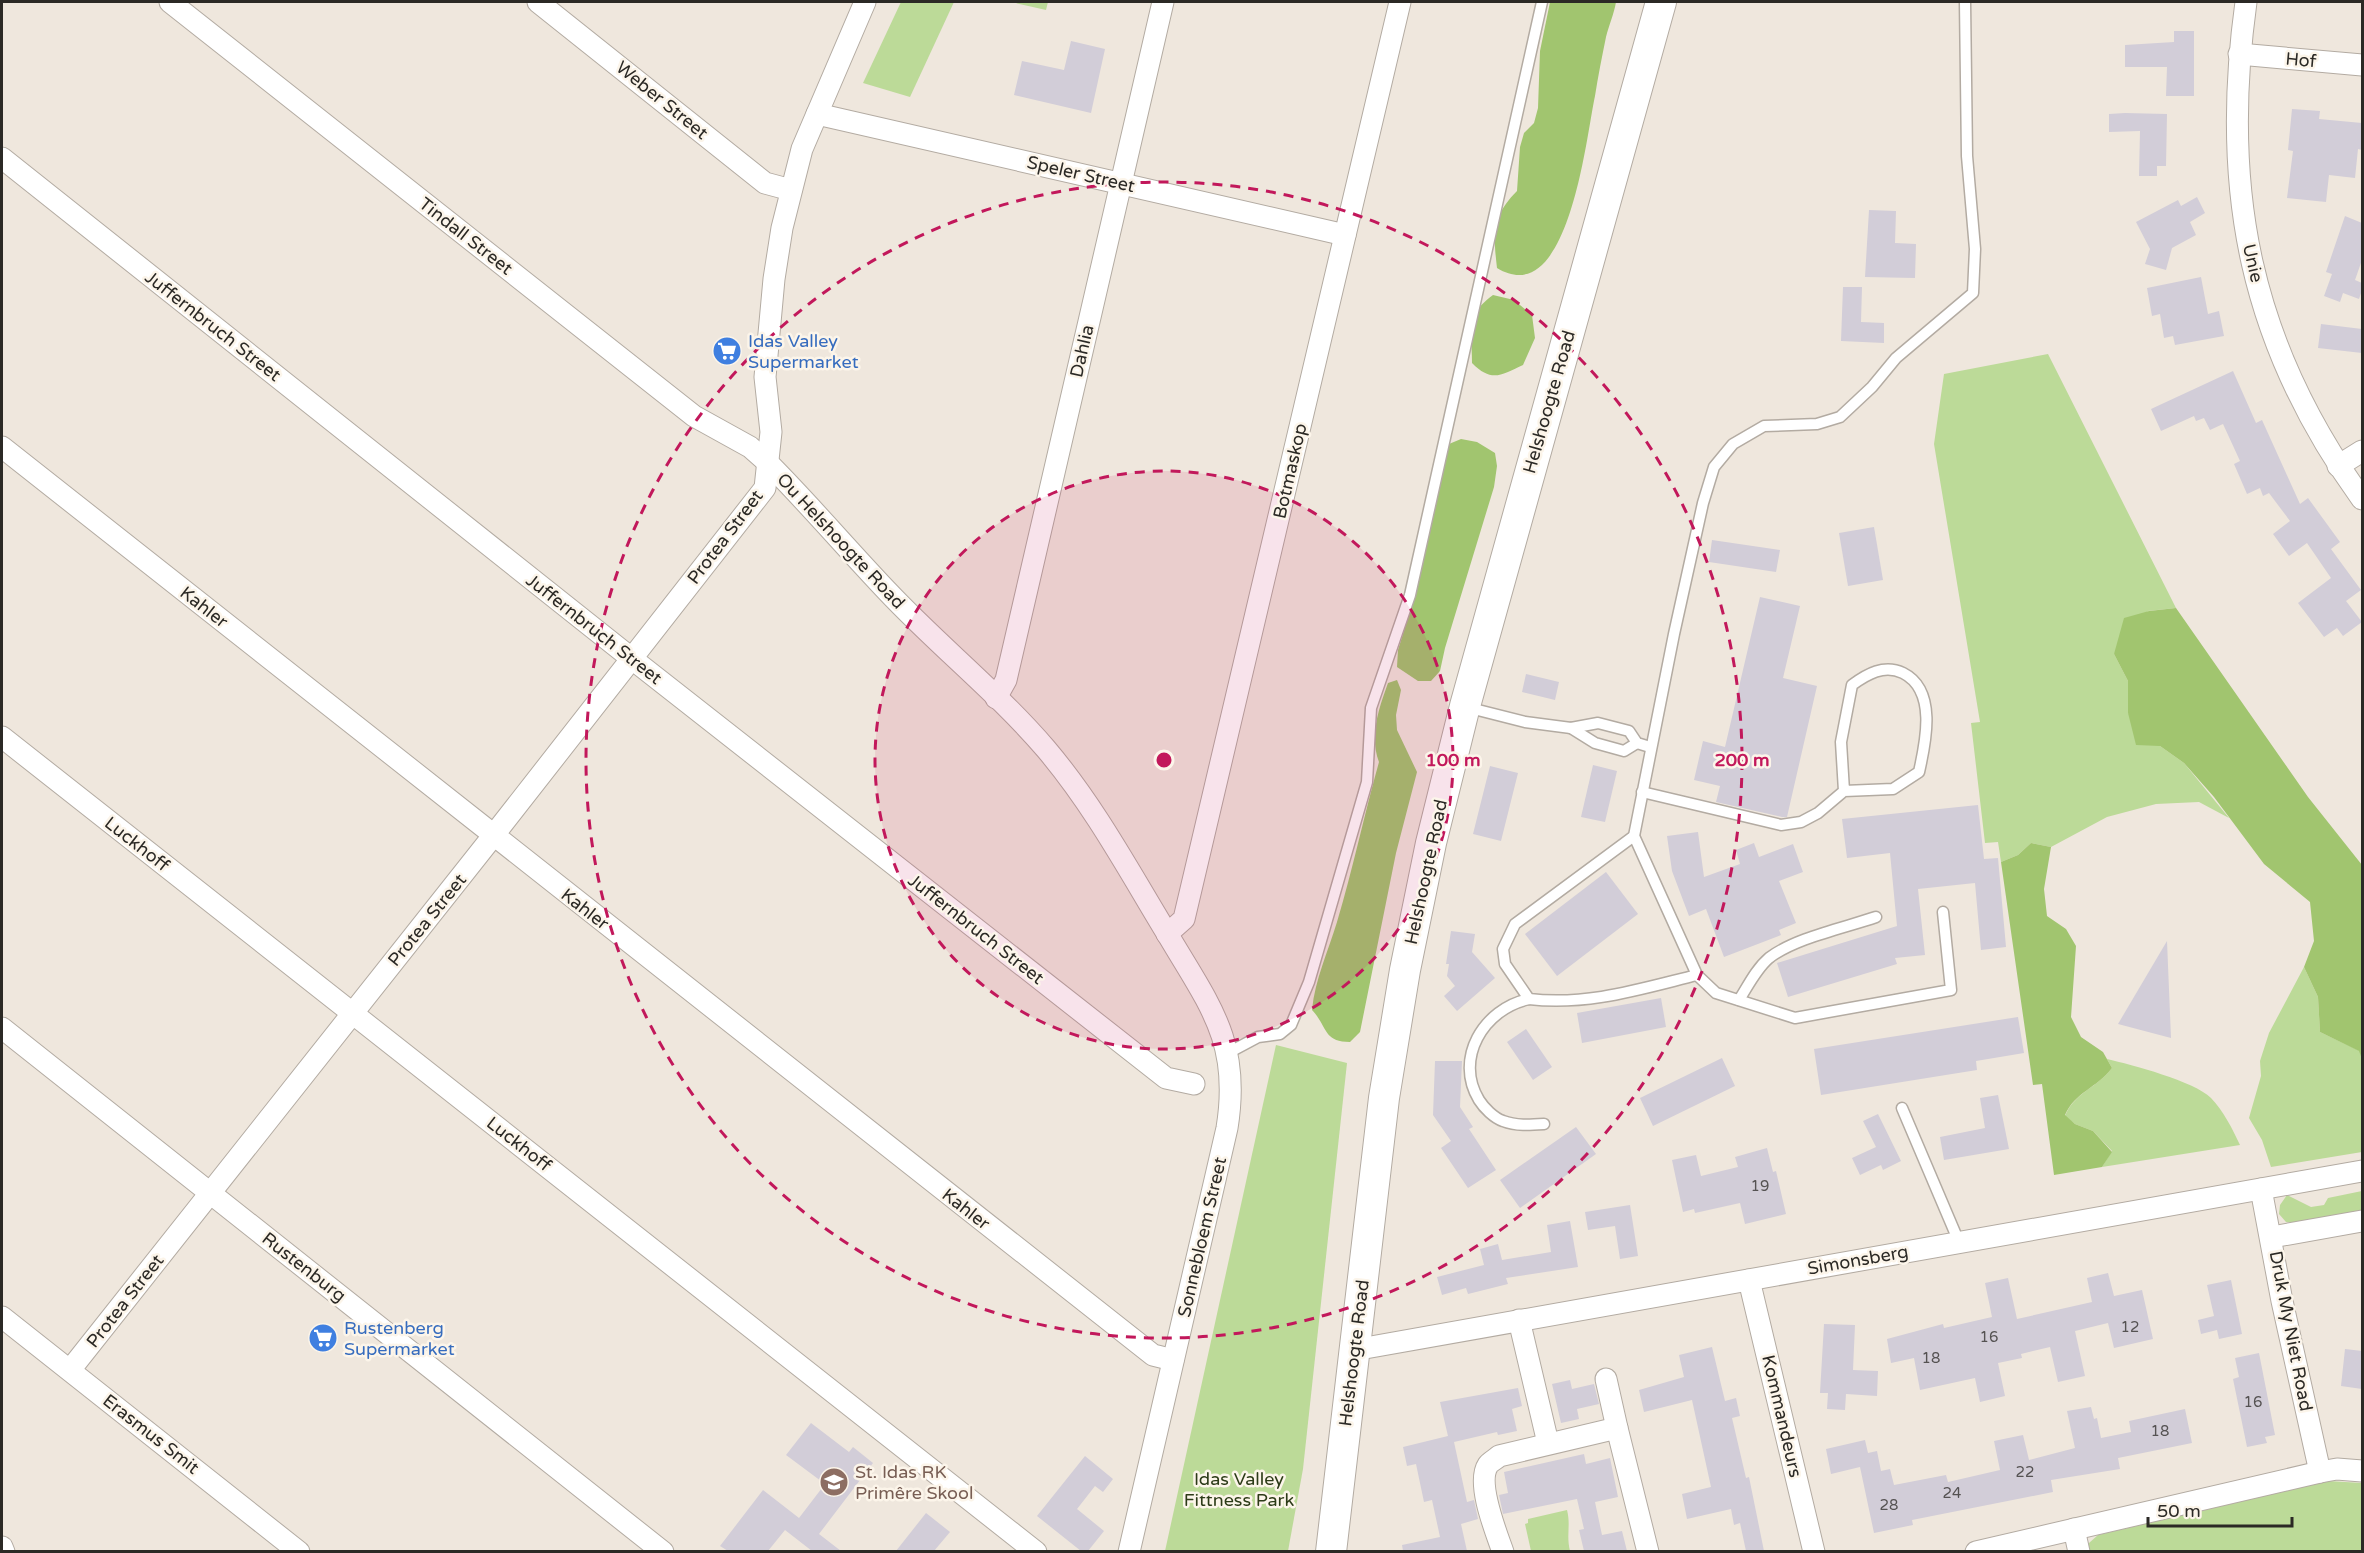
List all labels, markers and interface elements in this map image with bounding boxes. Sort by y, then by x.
street label: Hof [2285,48,2318,72]
street label: Weber Street [612,56,713,144]
street label: Speler Street [1025,151,1137,197]
street label: Tindall Street [415,193,517,279]
street label: Unie [2238,242,2268,284]
street label: Juffernbruch Street [141,266,286,386]
street label: Dahlia [1065,322,1099,380]
street label: Helshoogte Road [1518,328,1580,476]
place label: Idas Valley Supermarket [748,330,859,373]
supermarket icon: Idas Valley Supermarket [711,335,743,367]
street label: Botmaskop [1268,421,1312,521]
street label: Ou Helshoogte Road [772,468,910,614]
street label: Protea Street [682,485,768,589]
street label: Juffernbruch Street [522,569,667,689]
street label: Kahler [176,581,232,633]
text: 100 m [1425,749,1481,771]
text: 200 m [1714,749,1770,771]
centre of rings [1154,750,1174,770]
street label: Helshoogte Road [1400,797,1452,947]
street label: Luckhoff [100,812,174,876]
street label: Protea Street [383,869,471,971]
street label: Juffernbruch Street [904,869,1049,989]
street label: Kahler [557,883,613,935]
street label: Luckhoff [482,1112,556,1176]
street label: Sonnebloem Street [1173,1155,1231,1319]
house number: 19 [1751,1177,1769,1195]
street label: Kahler [938,1183,994,1235]
street label: Rustenburg [258,1227,350,1307]
street label: Simonsberg [1806,1240,1910,1280]
street label: Druk My Niet Road [2265,1249,2317,1413]
street label: Protea Street [82,1250,168,1352]
street label: Helshoogte Road [1334,1278,1374,1428]
place label: Rustenberg Supermarket [344,1317,455,1360]
house number: 12 [2121,1318,2139,1336]
supermarket icon: Rustenberg Supermarket [307,1322,339,1354]
house number: 16 [1980,1328,1998,1346]
house number: 18 [1922,1349,1940,1367]
street label: Kommandeurs [1757,1353,1807,1479]
street label: Erasmus Smit [98,1389,204,1479]
house number: 16 [2244,1393,2262,1411]
house number: 18 [2151,1422,2169,1440]
place label: St. Idas RK Primêre Skool [855,1461,974,1504]
house number: 22 [2016,1463,2034,1481]
school or university icon: St. Idas RK Primêre Skool [818,1466,850,1498]
park label: Idas Valley Fittness Park [1184,1468,1294,1511]
house number: 24 [1943,1484,1961,1502]
scale bar [2148,1490,2292,1528]
house number: 28 [1880,1496,1898,1514]
text: 50 m [2157,1500,2201,1522]

